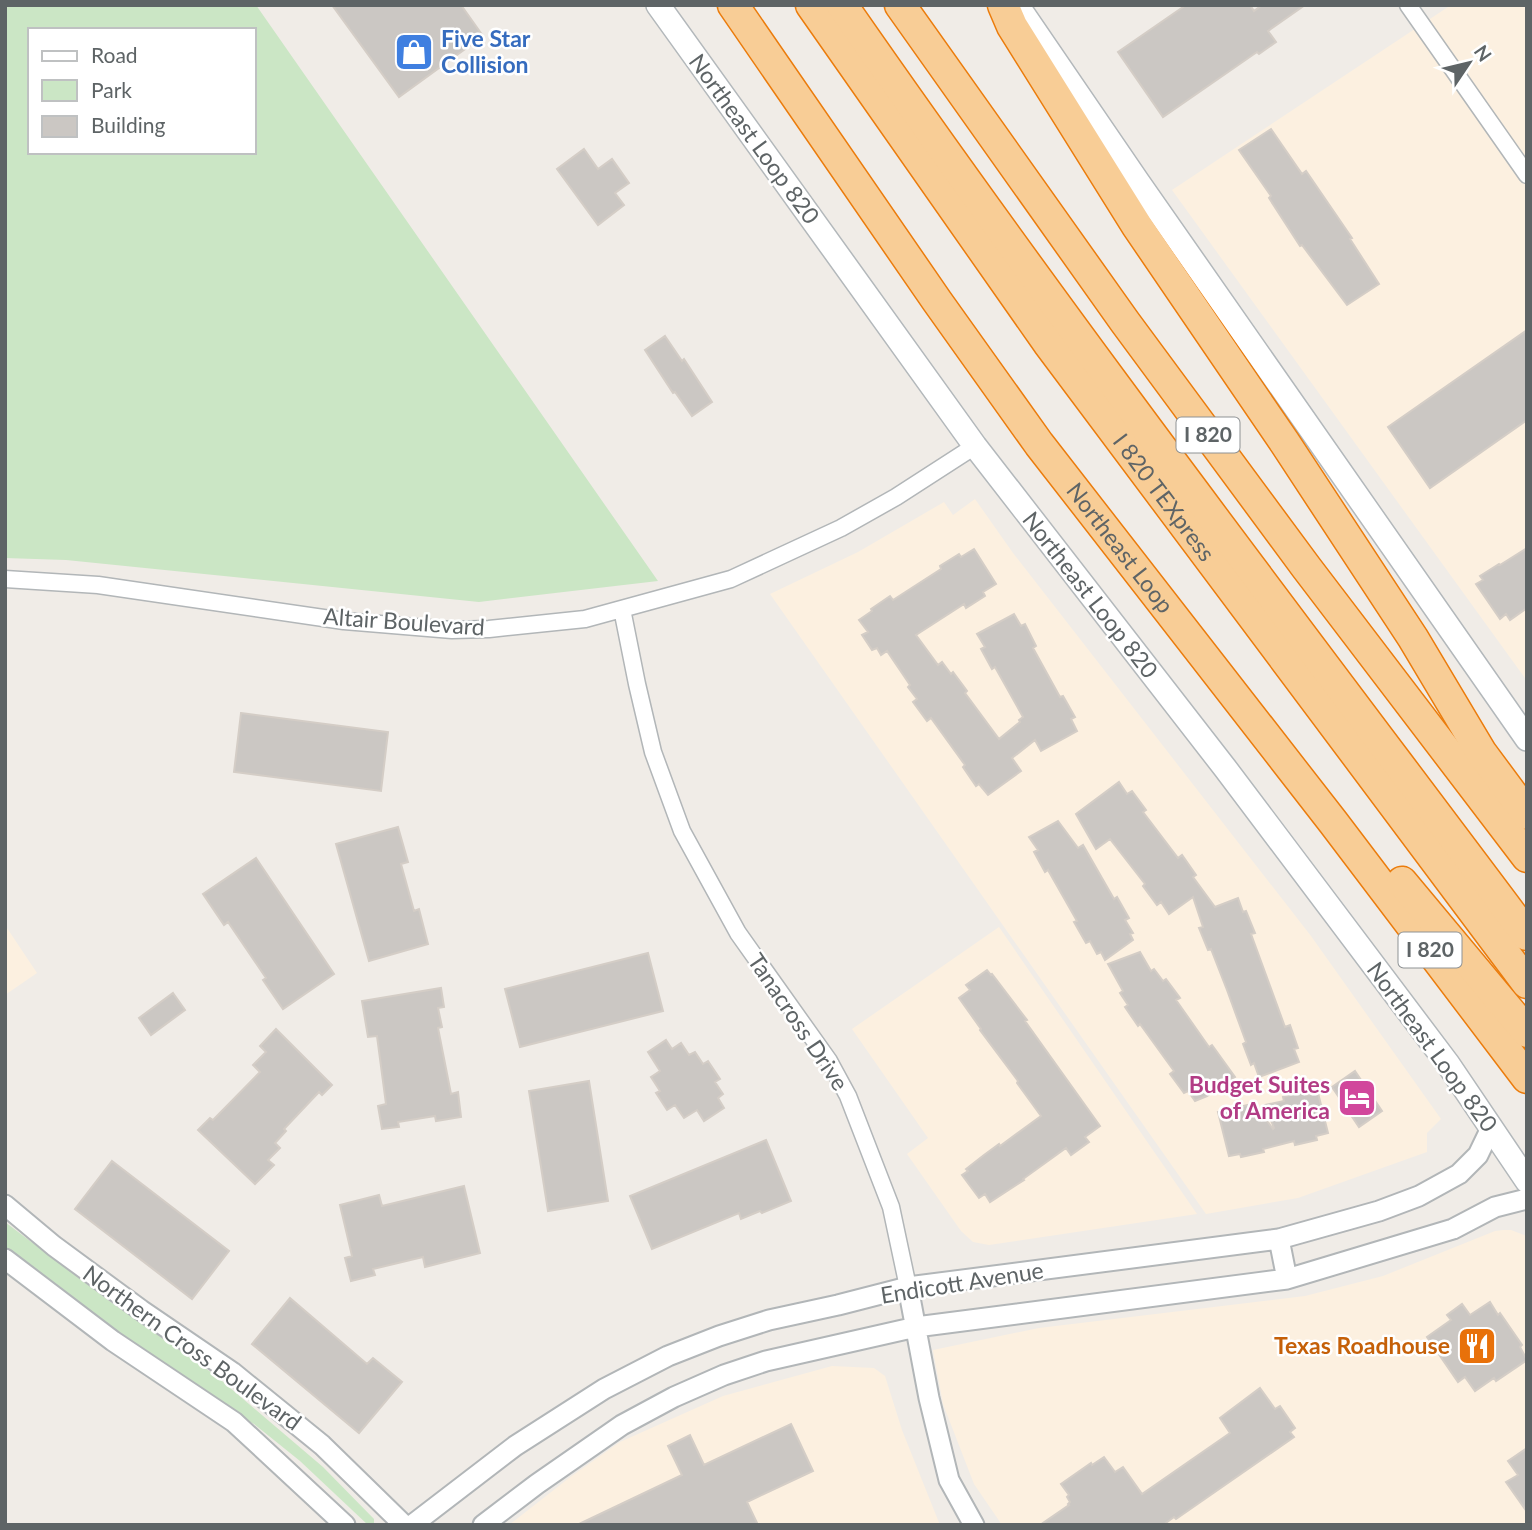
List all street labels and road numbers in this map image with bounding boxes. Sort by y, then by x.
street label: Northeast Loop 820 [684,48,826,229]
road number: I 820 [1176,418,1240,452]
street label: I 820 TEXpress [1108,428,1221,566]
street label: Northeast Loop [1061,477,1180,618]
street label: Northeast Loop 820 [1017,506,1164,683]
street label: Altair Boulevard [322,601,486,641]
road number: I 820 [1398,932,1462,968]
street label: Tanacross Drive [743,948,855,1095]
street label: Northeast Loop 820 [1362,956,1504,1137]
street label: Endicott Avenue [878,1255,1045,1309]
street label: Northern Cross Boulevard [78,1259,307,1436]

